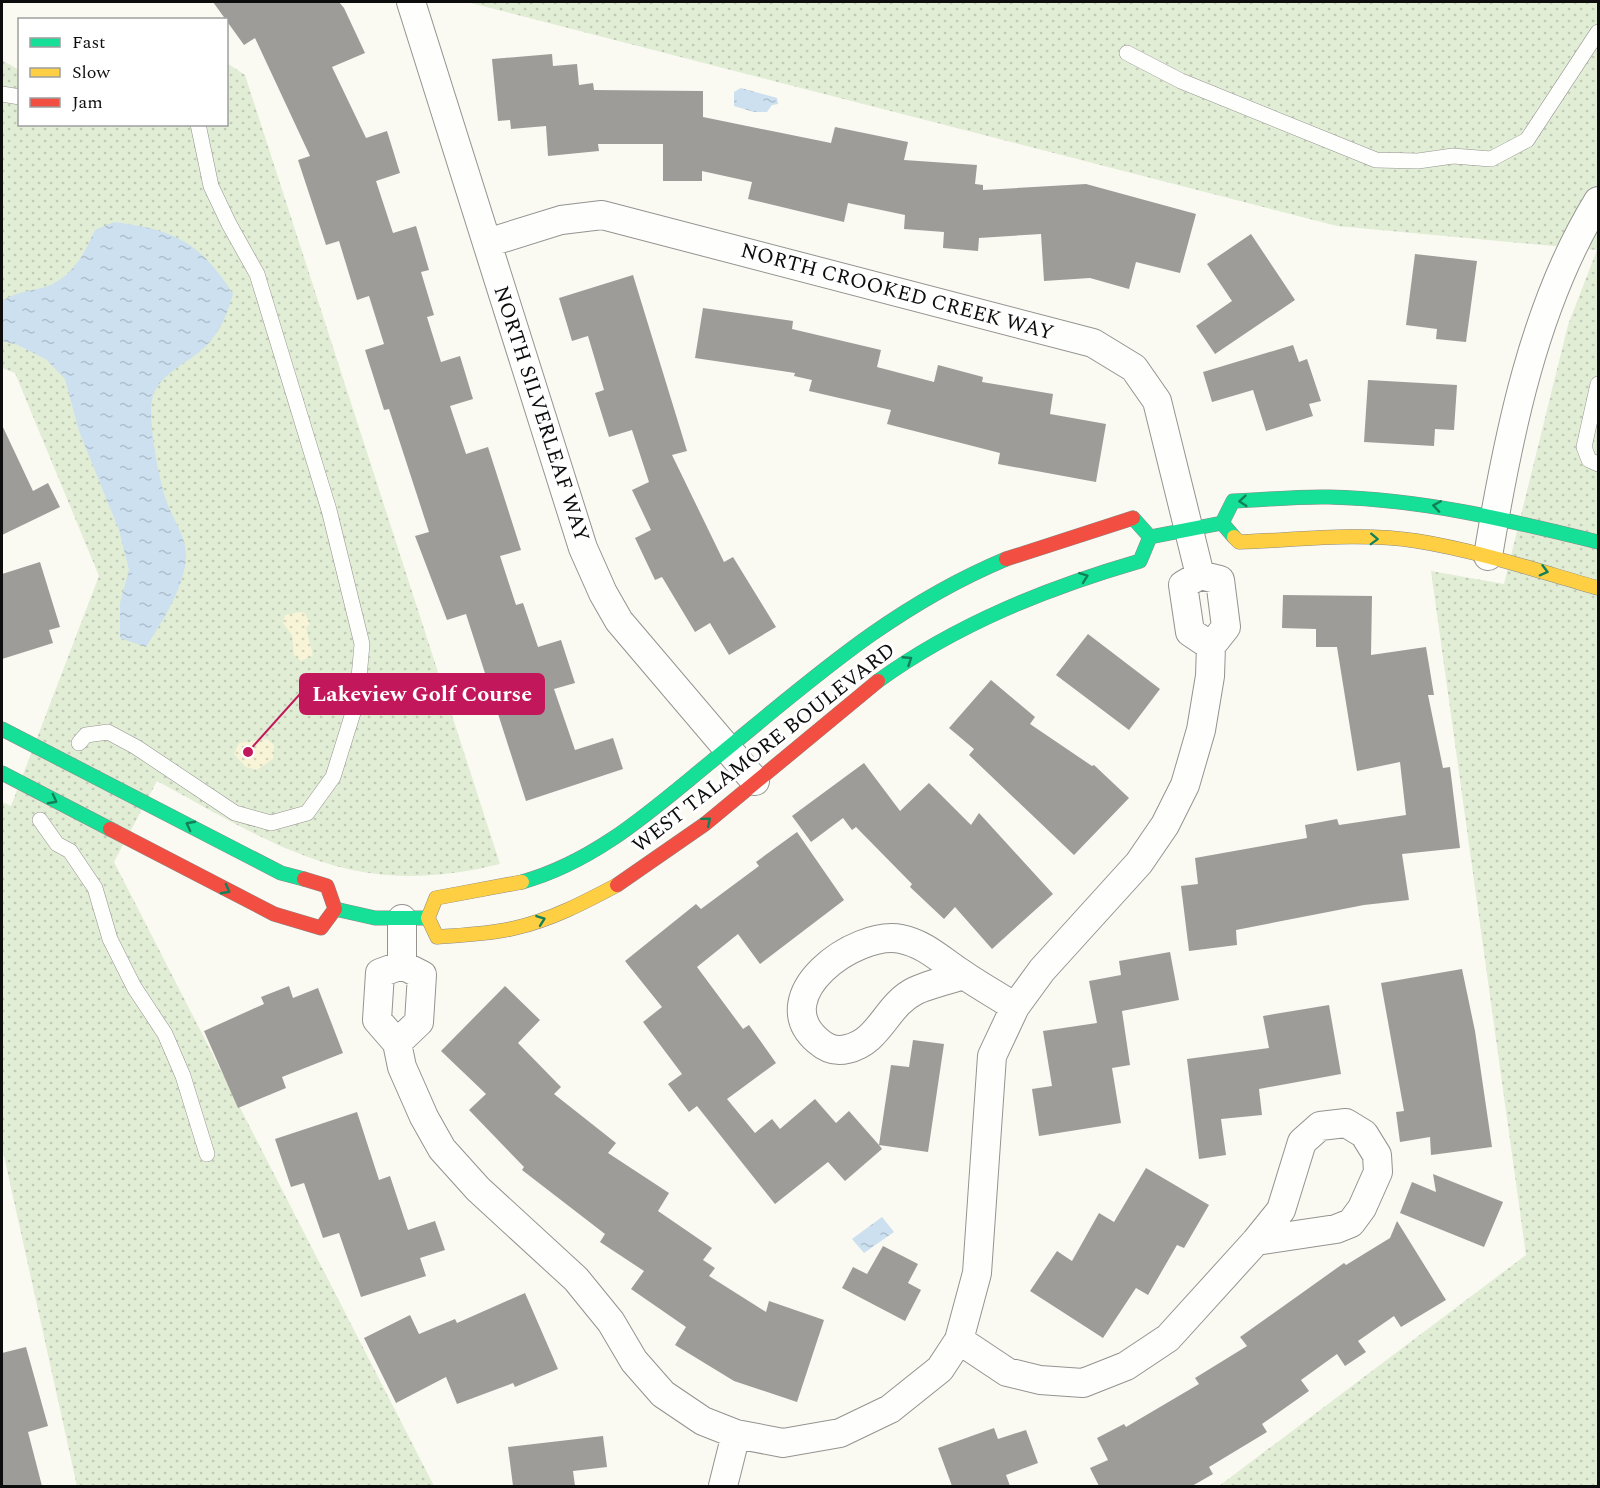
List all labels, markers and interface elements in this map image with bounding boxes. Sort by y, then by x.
legend [18,18,228,126]
text: Fast [72,29,105,56]
text: Slow [72,59,111,86]
text: Jam [72,89,103,116]
street label: NORTH CROOKED CREEK WAY [737,235,1057,349]
street label: NORTH SILVERLEAF WAY [484,282,598,546]
one-way arrow [1238,494,1247,507]
one-way arrow [1432,501,1442,513]
one-way arrow [1370,533,1379,546]
one-way arrow [1538,564,1549,576]
one-way arrow [1078,572,1089,585]
street label: WEST TALAMORE BOULEVARD [626,635,902,861]
one-way arrow [901,656,912,667]
callout: Lakeview Golf Course [300,674,544,714]
text: Lakeview Golf Course [312,678,532,711]
one-way arrow [47,793,58,804]
one-way arrow [700,817,711,828]
one-way arrow [185,821,196,833]
one-way arrow [220,883,231,895]
one-way arrow [535,915,546,927]

